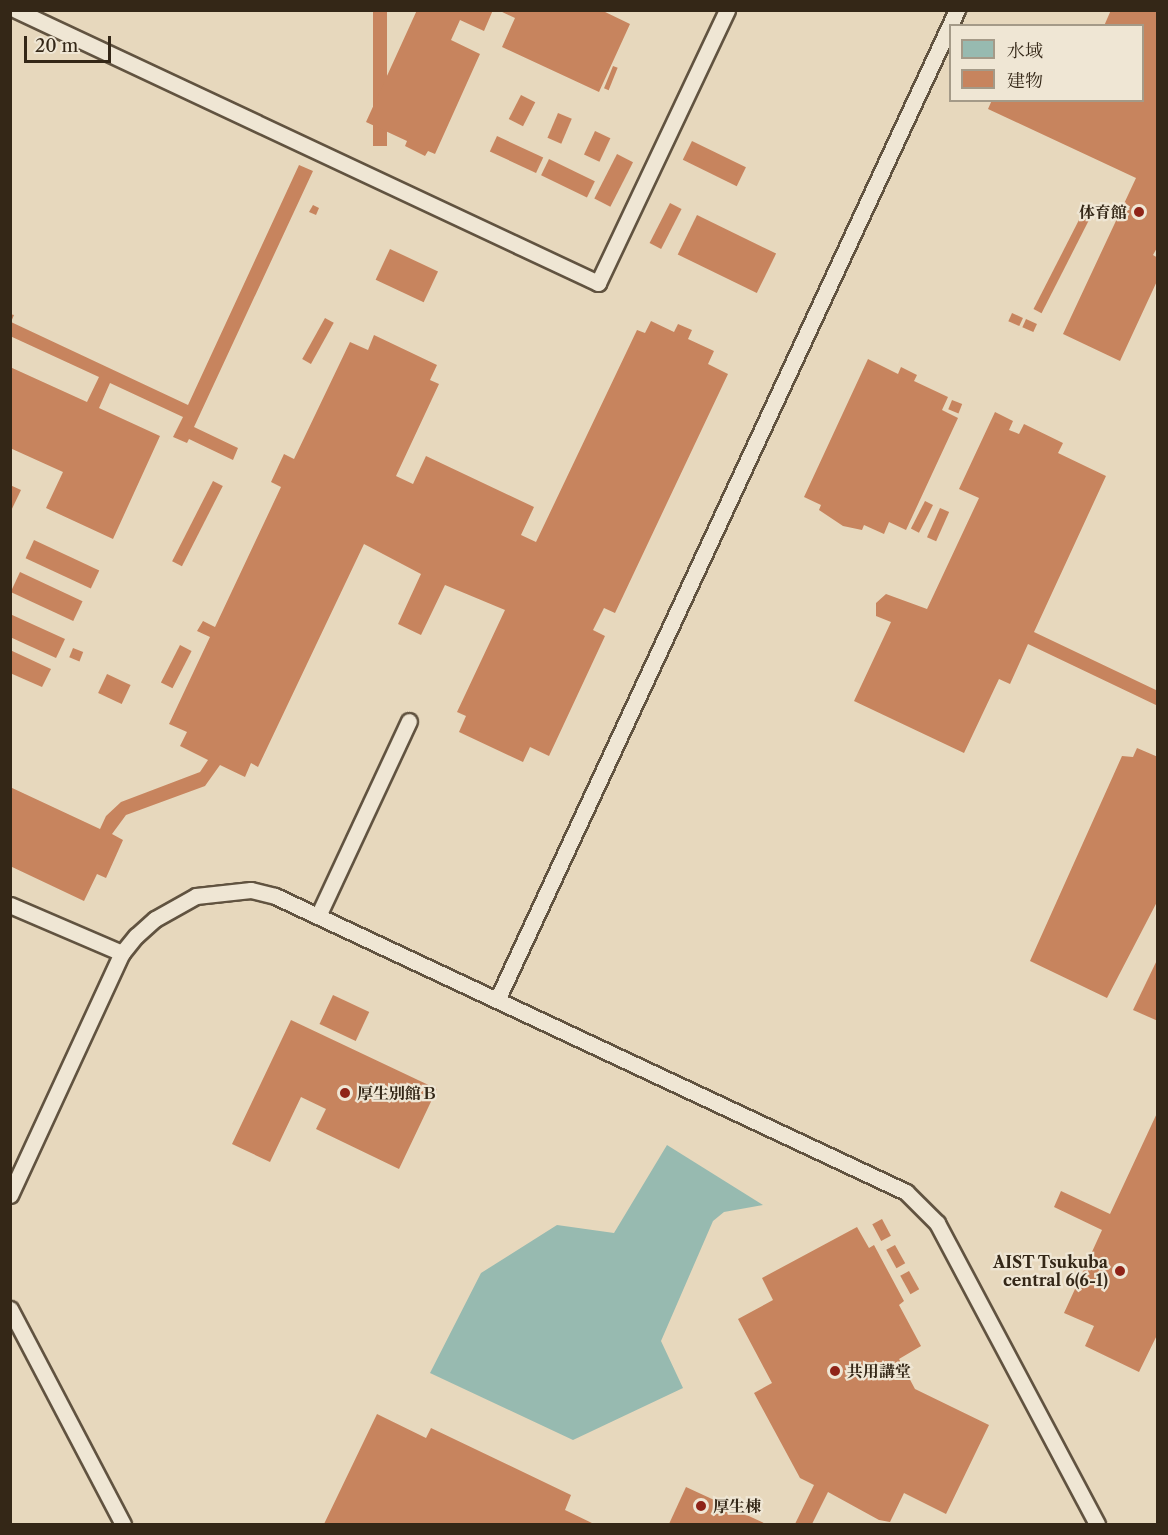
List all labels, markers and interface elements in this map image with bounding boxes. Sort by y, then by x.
scale bar [27,24,114,62]
legend [949,24,1144,102]
text: 20 m [35,35,78,57]
text: 水域 [1007,40,1043,62]
text: 建物 [1007,70,1043,92]
place label: 体育館 [1079,202,1127,222]
marker: 体育館 [1132,205,1146,219]
place label: 厚生別館Ｂ [357,1083,437,1103]
marker: 厚生別館Ｂ [338,1086,352,1100]
place label: AIST Tsukuba central 6(6-1) [992,1252,1108,1290]
marker: AIST Tsukuba central 6(6-1) [1113,1264,1127,1278]
place label: 共用講堂 [847,1361,911,1381]
marker: 共用講堂 [828,1364,842,1378]
place label: 厚生棟 [713,1496,761,1516]
marker: 厚生棟 [694,1499,708,1513]

